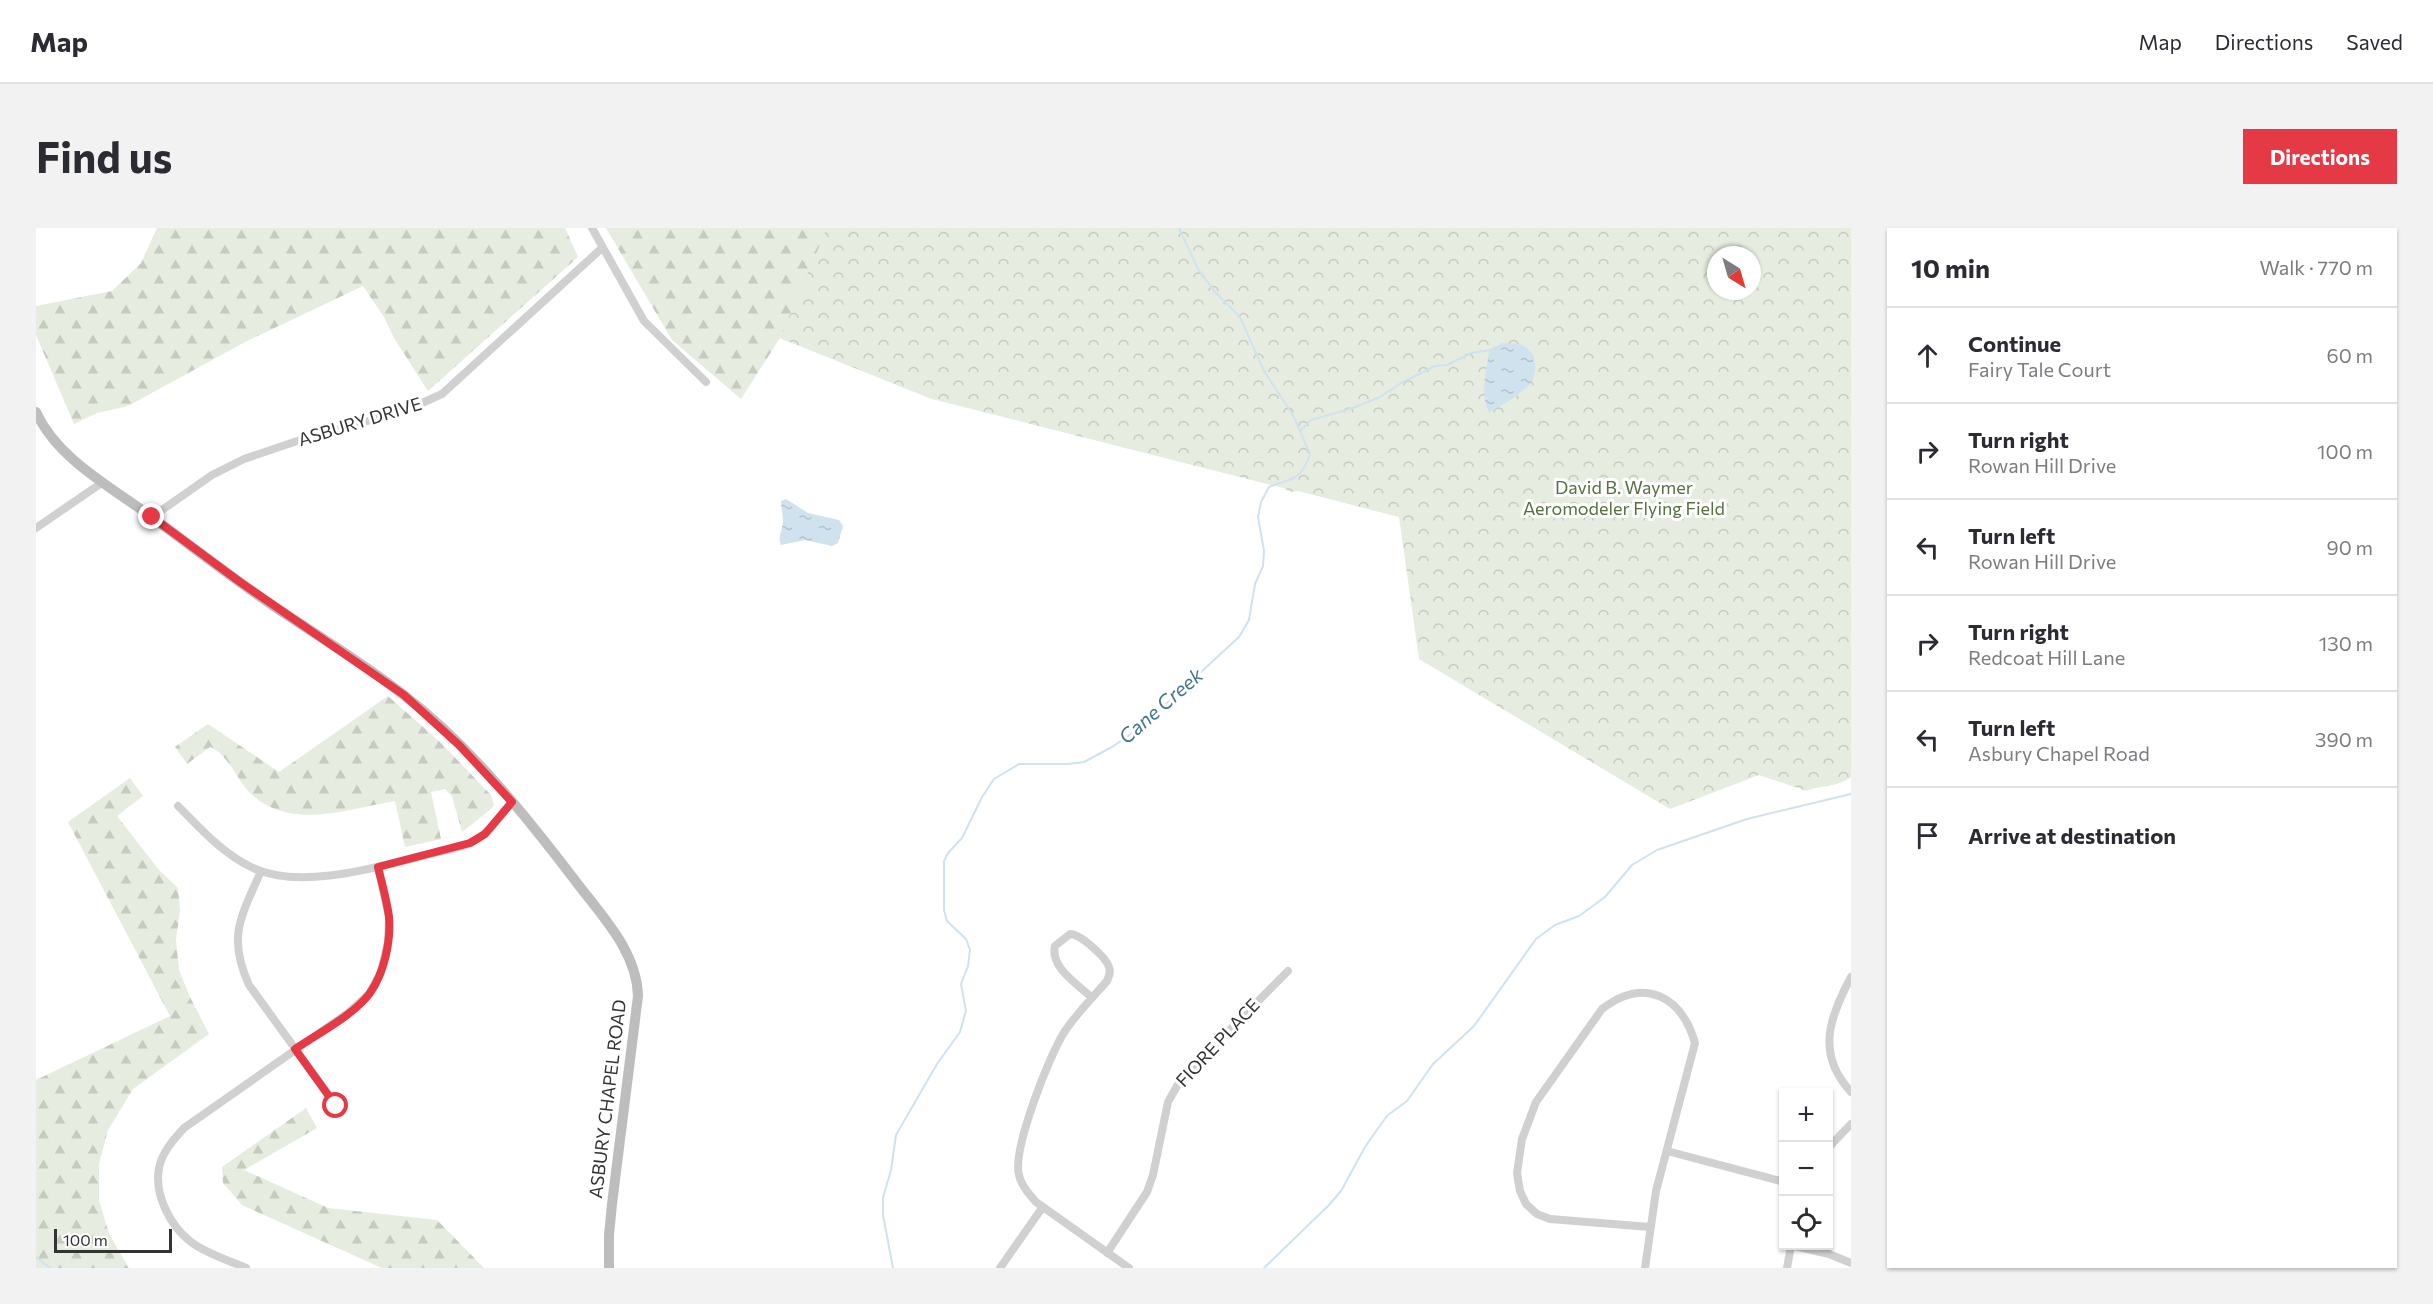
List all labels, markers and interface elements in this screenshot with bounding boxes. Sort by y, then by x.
text: Map [30,24,88,58]
text: Map [2139,29,2182,54]
text: Directions [2215,29,2313,54]
text: Saved [2346,29,2403,54]
button: Directions [2243,129,2397,184]
text: Find us [36,130,172,182]
north arrow [1707,246,1761,300]
text: 10 min [1911,252,1990,283]
text: Walk · 770 m [2259,255,2373,279]
text: Continue [1968,330,2061,357]
icon: ahead [1911,339,1944,372]
text: 60 m [2327,343,2373,367]
text: Fairy Tale Court [1968,357,2111,381]
street label: ASBURY DRIVE [295,392,424,450]
text: Turn right [1968,426,2069,453]
icon: right [1911,435,1944,468]
text: 100 m [2317,439,2373,463]
text: Rowan Hill Drive [1968,453,2116,477]
park label: David B. Waymer Aeromodeler Flying Field [1523,476,1725,519]
route end [138,503,164,529]
text: Turn left [1968,522,2055,549]
icon: left [1911,531,1944,564]
text: 90 m [2327,535,2373,559]
text: Rowan Hill Drive [1968,549,2116,573]
text: Turn right [1968,618,2069,645]
icon: right [1911,627,1944,660]
text: 130 m [2319,631,2373,655]
text: Redcoat Hill Lane [1968,645,2125,669]
water label: Cane Creek [1113,662,1208,748]
text: Turn left [1968,714,2055,741]
icon: left [1911,723,1944,756]
text: 390 m [2315,727,2373,751]
text: Asbury Chapel Road [1968,741,2150,765]
icon: arrive [1911,819,1944,852]
text: Arrive at destination [1968,822,2176,849]
street label: FIORE PLACE [1171,994,1264,1091]
street label: ASBURY CHAPEL ROAD [584,998,630,1200]
map controls [1779,1088,1833,1250]
button: + [1779,1088,1833,1142]
route start [322,1092,348,1118]
button: − [1779,1142,1833,1196]
button: locate [1779,1196,1833,1250]
scale bar [54,1226,172,1254]
text: 100 m [63,1230,108,1249]

